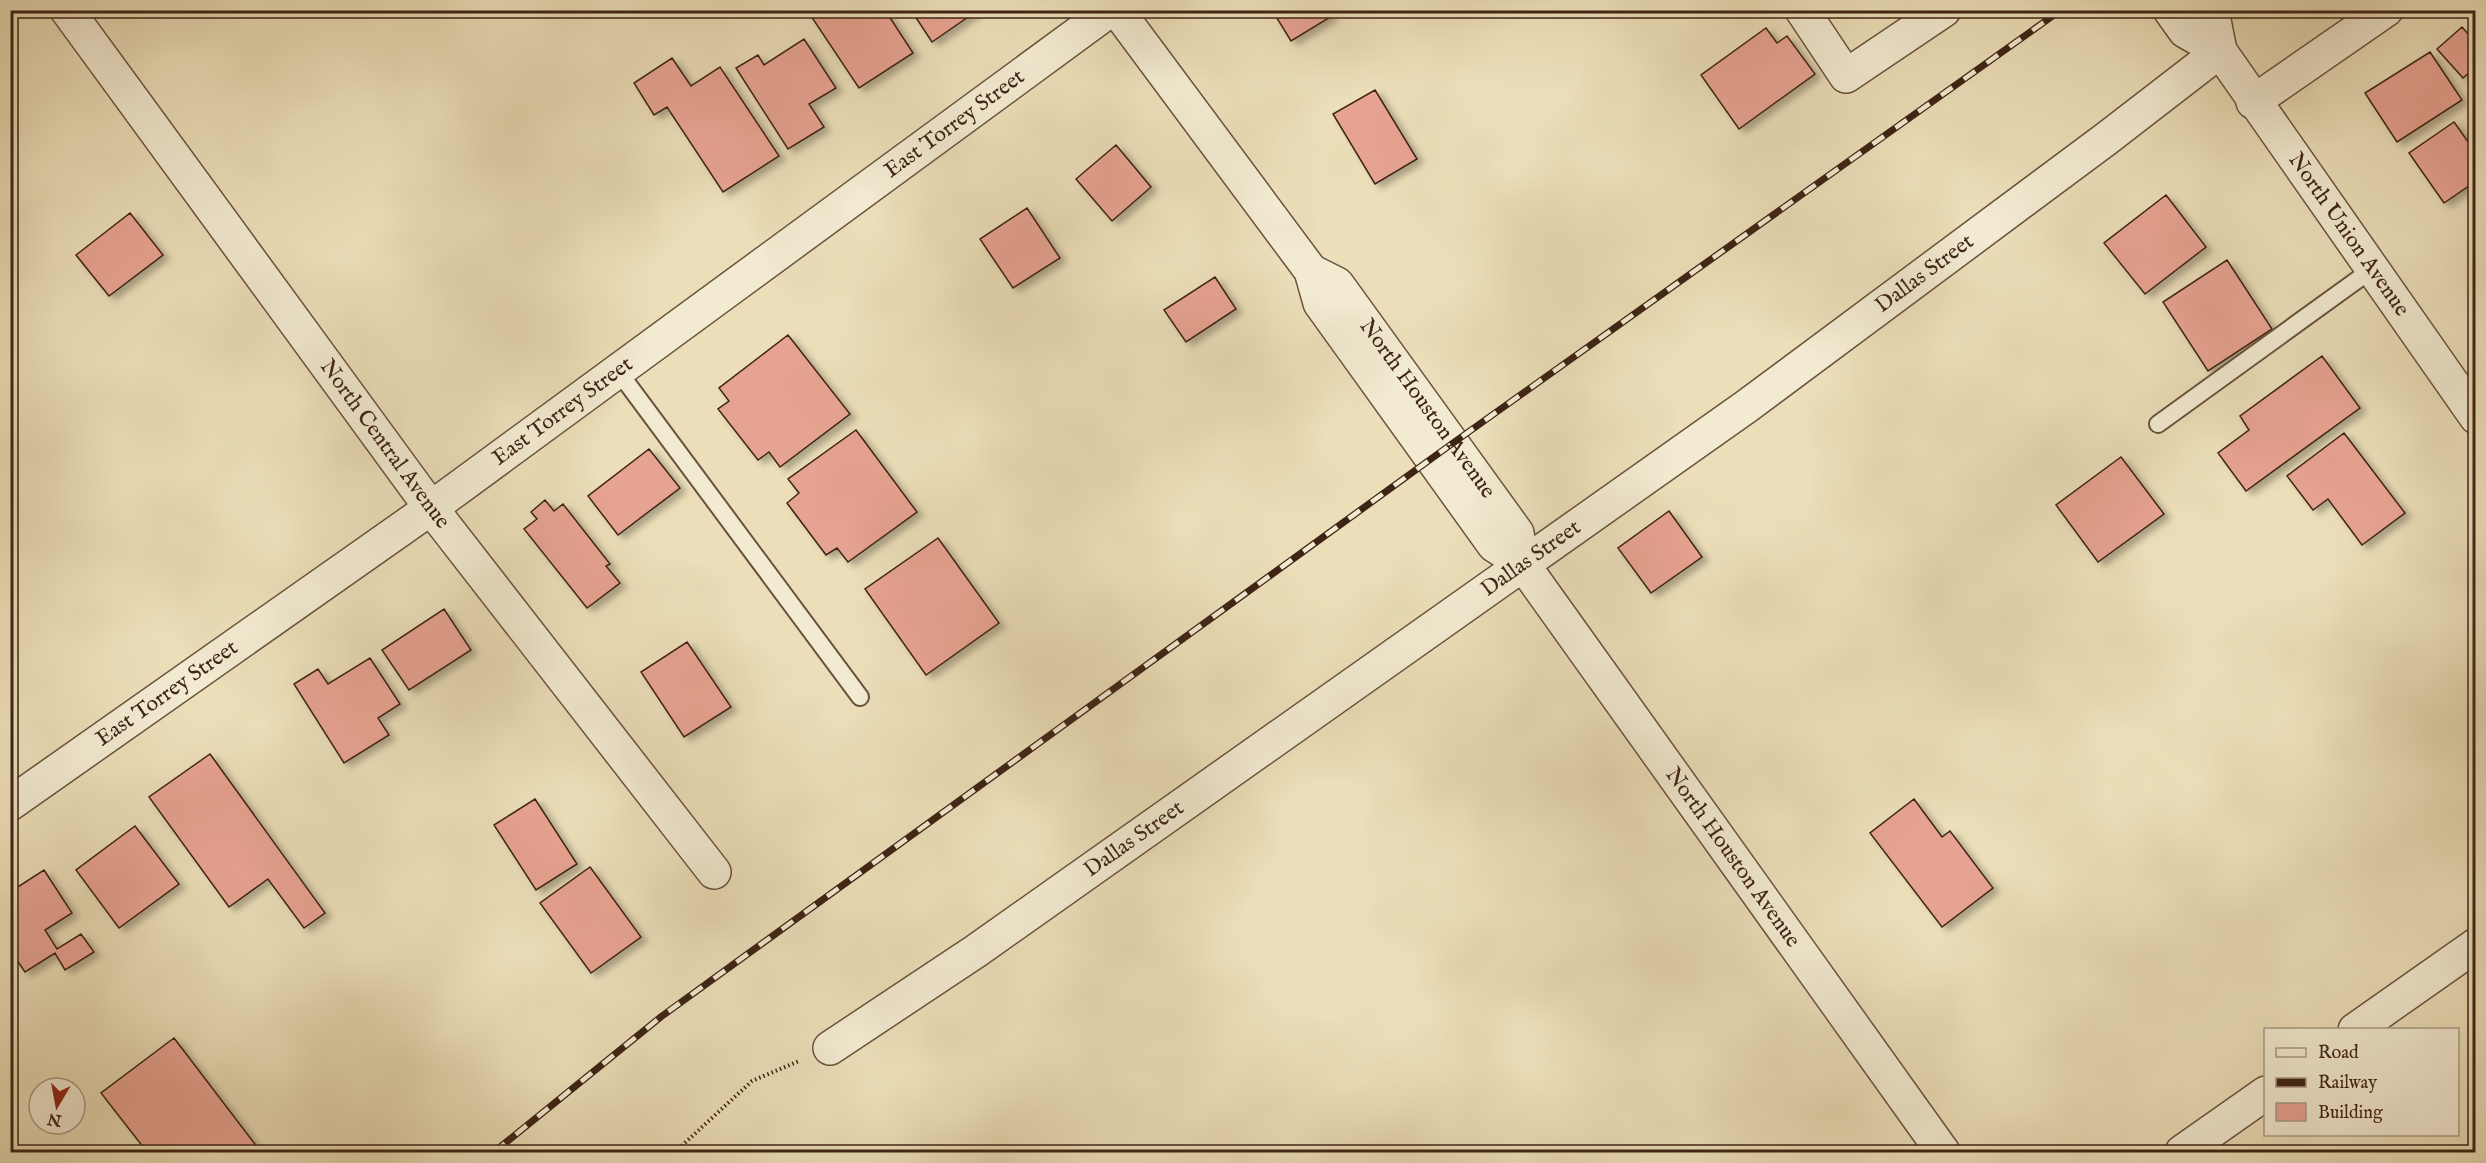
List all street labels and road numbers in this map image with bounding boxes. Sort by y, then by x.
street label: East Torrey Street [879,63,1031,185]
street label: North Union Avenue [2282,147,2415,322]
street label: Dallas Street [1870,228,1980,320]
street label: North Houston Avenue [1353,313,1501,504]
street label: East Torrey Street [487,350,639,472]
street label: North Central Avenue [313,354,456,535]
street label: Dallas Street [1476,513,1587,604]
street label: East Torrey Street [91,634,244,753]
street label: North Houston Avenue [1659,762,1807,953]
street label: Dallas Street [1079,794,1190,884]

